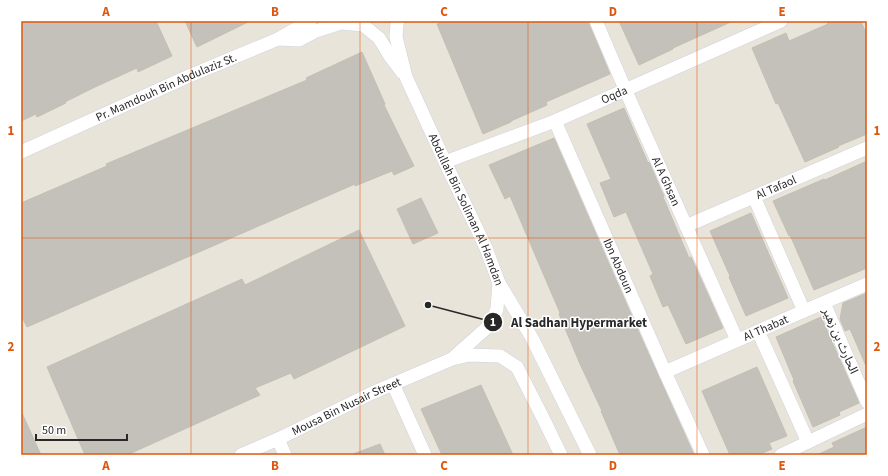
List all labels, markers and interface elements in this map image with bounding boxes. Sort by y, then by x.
text: A [101,3,110,21]
text: B [271,3,279,21]
text: C [440,3,448,21]
text: D [609,3,617,21]
text: E [778,3,786,21]
street label: Pr. Mamdouh Bin Abdulaziz St. [93,49,239,126]
street label: Oqda [598,82,630,108]
text: 1 [8,122,15,140]
text: 1 [874,122,881,140]
street label: Abdullah Bin Soliman Al Hamdan [424,131,508,288]
street label: Al A Ghsan [648,154,685,209]
street label: Al Tafaol [753,171,799,203]
street label: Ibn Abdoun [599,236,638,296]
street label: الحارث بن زهير [818,305,862,377]
callout: Al Sadhan Hypermarket [483,310,655,335]
street label: Al Thabat [741,310,791,345]
text: 1 [490,314,496,331]
text: Al Sadhan Hypermarket [510,314,647,332]
text: 2 [8,338,15,356]
text: 2 [874,338,881,356]
street label: Mousa Bin Nusair Street [289,373,404,440]
scale bar [36,416,127,442]
text: 50 m [42,422,66,439]
text: A [101,457,110,475]
text: B [271,457,279,475]
text: C [440,457,448,475]
text: D [609,457,617,475]
text: E [778,457,786,475]

